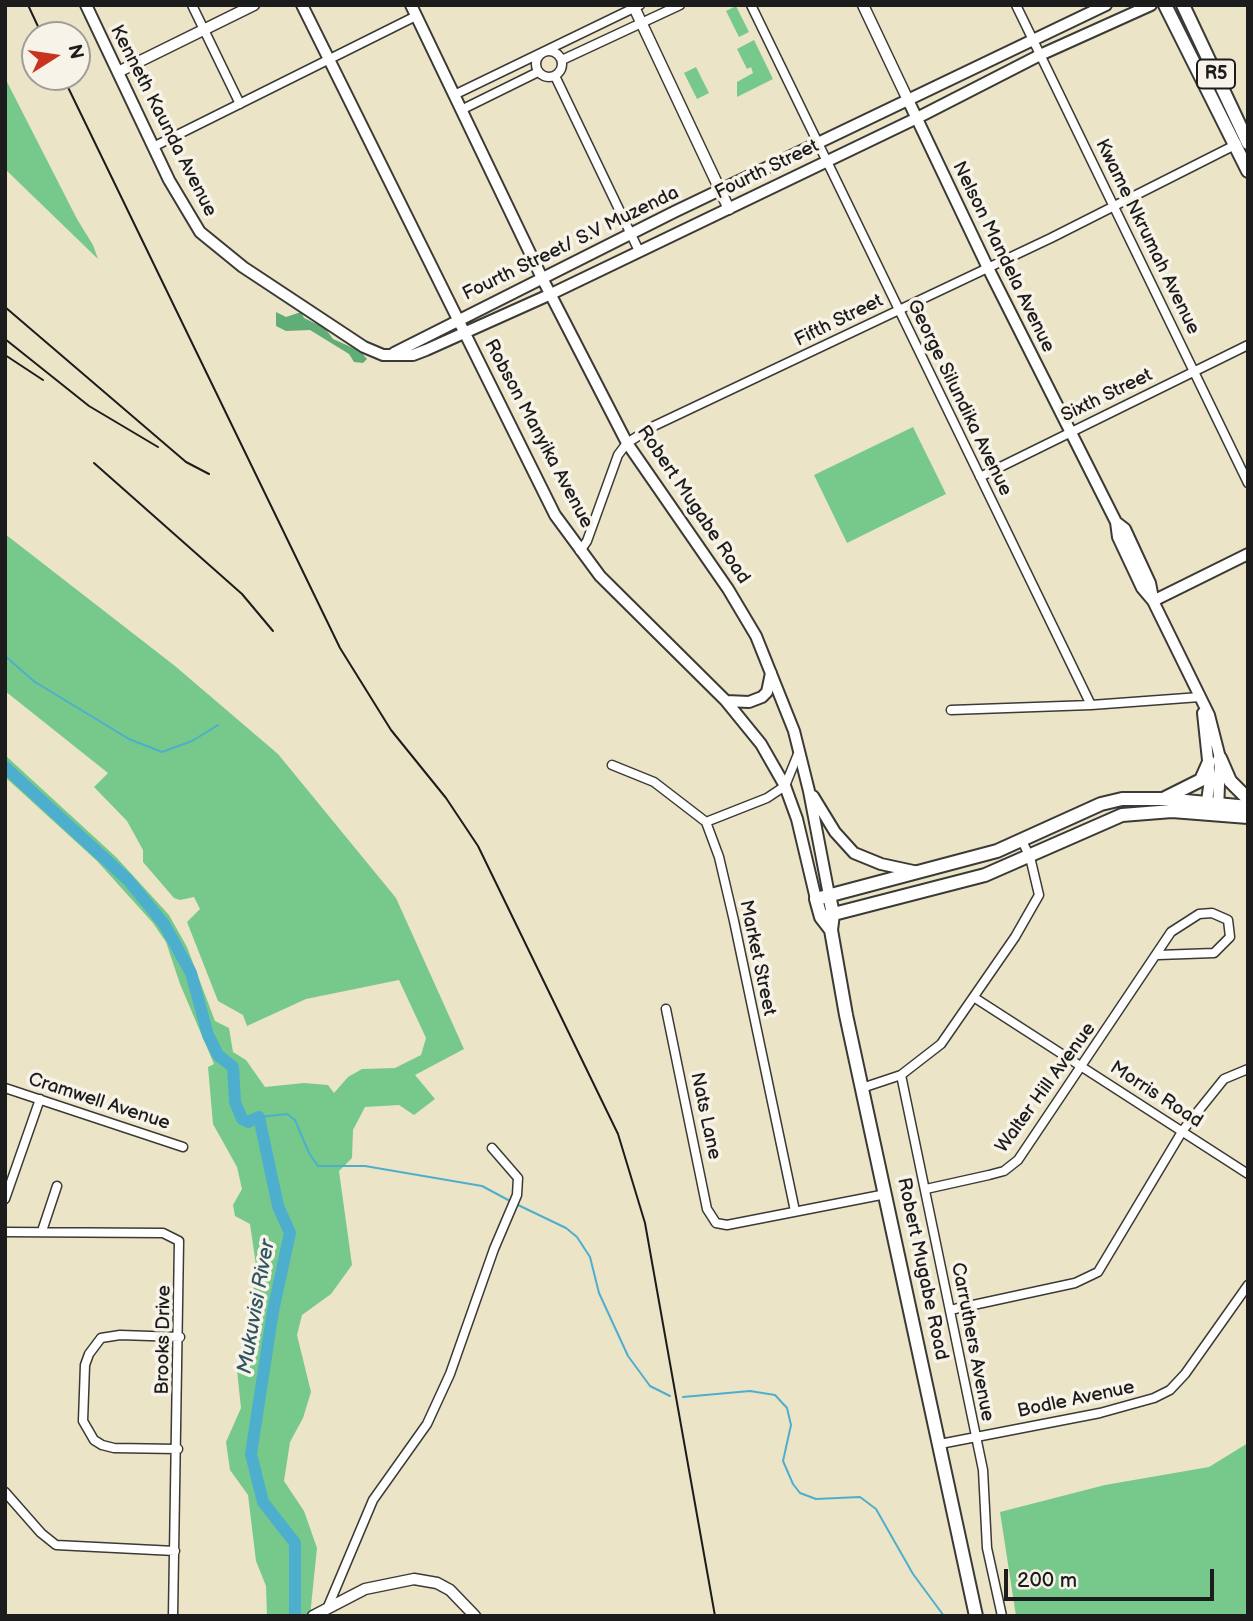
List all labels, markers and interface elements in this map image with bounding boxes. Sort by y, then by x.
north arrow [21,21,91,91]
street label: Kenneth Kaunda Avenue [105,21,221,221]
text: N [62,43,88,61]
road number: R5 [1197,60,1235,88]
street label: Fourth Street [711,135,823,205]
street label: Kwame Nkrumah Avenue [1090,136,1204,338]
street label: Nelson Mandela Avenue [947,158,1059,356]
street label: Fourth Street/ S.V Muzenda [459,182,683,306]
street label: Fifth Street [791,290,887,352]
street label: George Silundika Avenue [901,296,1017,500]
street label: Robson Manyika Avenue [479,336,597,532]
street label: Sixth Street [1058,364,1156,428]
street label: Robert Mugabe Road [632,421,754,589]
street label: Market Street [734,898,780,1018]
street label: Walter Hill Avenue [991,1018,1101,1158]
street label: Morris Road [1105,1057,1207,1133]
street label: Cramwell Avenue [25,1068,173,1136]
street label: Nats Lane [685,1070,725,1162]
street label: Robert Mugabe Road [892,1176,952,1362]
water label: Mukuvisi River [233,1238,281,1376]
street label: Carruthers Avenue [945,1261,999,1423]
street label: Brooks Drive [152,1285,176,1395]
street label: Bodle Avenue [1015,1376,1137,1424]
scale bar [1008,1554,1218,1598]
text: 200 m [1017,1568,1077,1593]

